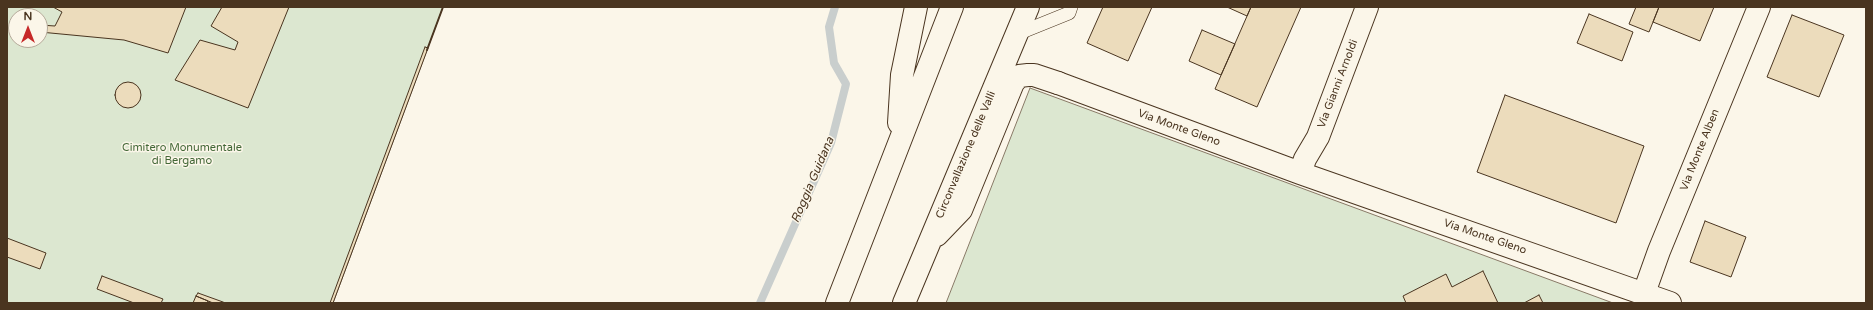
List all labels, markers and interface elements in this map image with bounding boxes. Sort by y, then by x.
north arrow [8,8,48,48]
text: N [24,10,32,23]
street label: Via Gianni Arnoldi [1315,38,1361,130]
street label: Circonvallazione delle Valli [933,89,999,221]
street label: Via Monte Gleno [1136,107,1222,149]
street label: Via Monte Alben [1678,107,1722,193]
water label: Roggia Guidana [788,135,838,225]
park label: Cimitero Monumentale di Bergamo [122,141,242,167]
street label: Via Monte Gleno [1442,217,1528,257]

